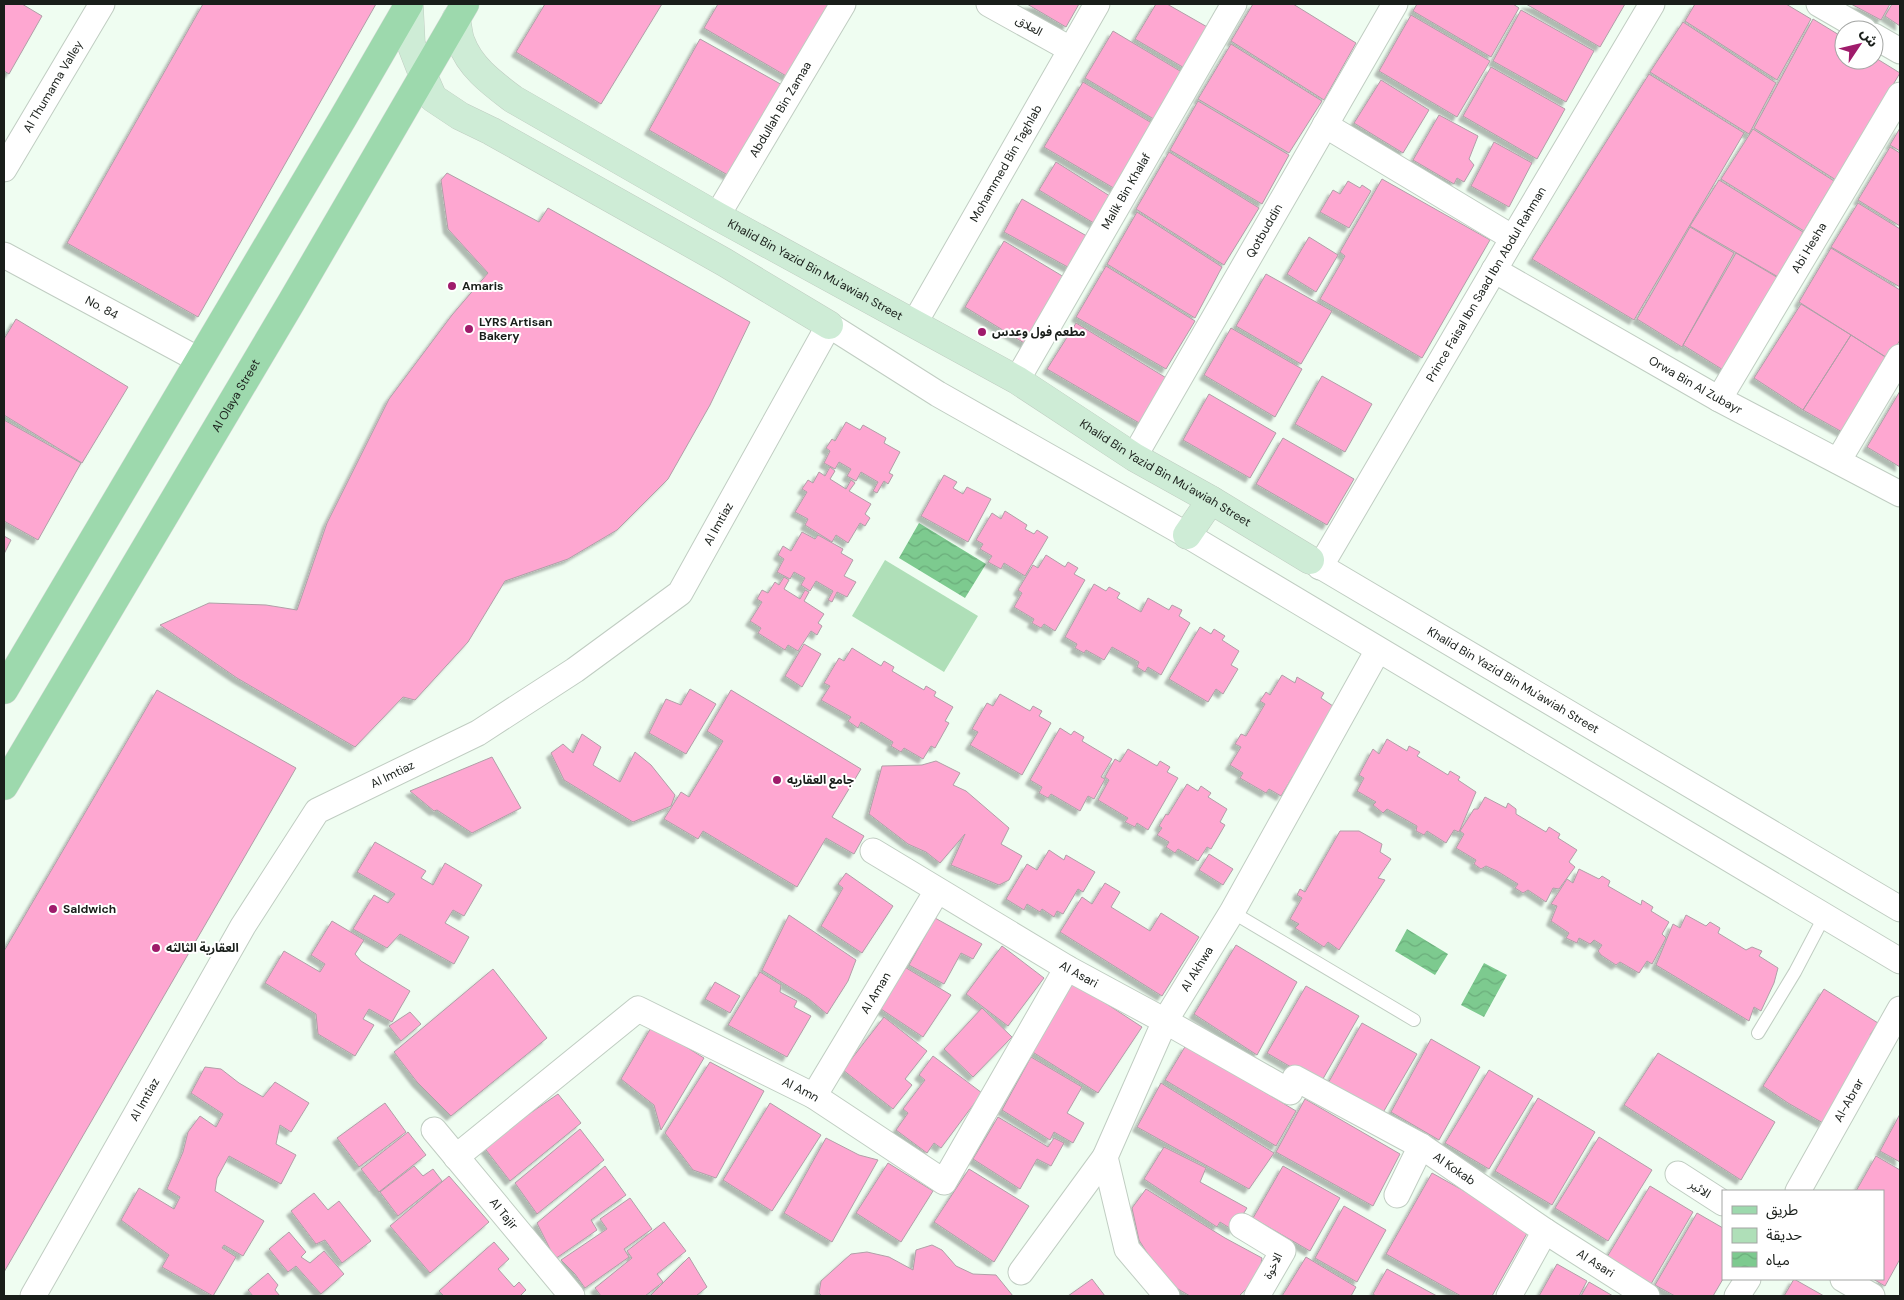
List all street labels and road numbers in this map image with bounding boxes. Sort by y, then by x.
street label: العلاق [1013,12,1046,40]
street label: Al Thumama Valley [19,37,87,136]
street label: Abdullah Bin Zamaa [746,58,815,160]
street label: Mohammed Bin Taghlab [966,102,1046,225]
street label: Malik Bin Khalaf [1098,150,1154,232]
street label: Prince Faisal Ibn Saad Ibn Abdul Rahman [1422,183,1550,385]
street label: Qotbuddin [1242,201,1286,261]
street label: Khalid Bin Yazid Bin Mu'awiah Street [725,215,906,324]
street label: Abi Hesha [1788,220,1830,276]
street label: No. 84 [82,292,121,323]
street label: Orwa Bin Al Zubayr [1646,352,1745,418]
street label: Al Olaya Street [208,356,264,435]
street label: Khalid Bin Yazid Bin Mu'awiah Street [1077,415,1254,530]
street label: Al Imtiaz [700,499,737,548]
street label: Khalid Bin Yazid Bin Mu'awiah Street [1424,623,1602,737]
street label: Al Imtiaz [368,757,417,792]
street label: Al Akhwa [1177,943,1217,995]
street label: Al Asari [1057,957,1101,991]
street label: Al Aman [857,969,894,1017]
street label: Al Amn [779,1073,823,1105]
street label: Al Imtiaz [126,1075,163,1124]
street label: Al-Abrar [1830,1075,1868,1125]
street label: Al Kokab [1430,1149,1478,1189]
street label: الاثير [1685,1176,1714,1202]
street label: Al Tajir [486,1195,522,1233]
street label: Al Asari [1574,1245,1618,1281]
street label: الاخوة [1260,1250,1286,1282]

